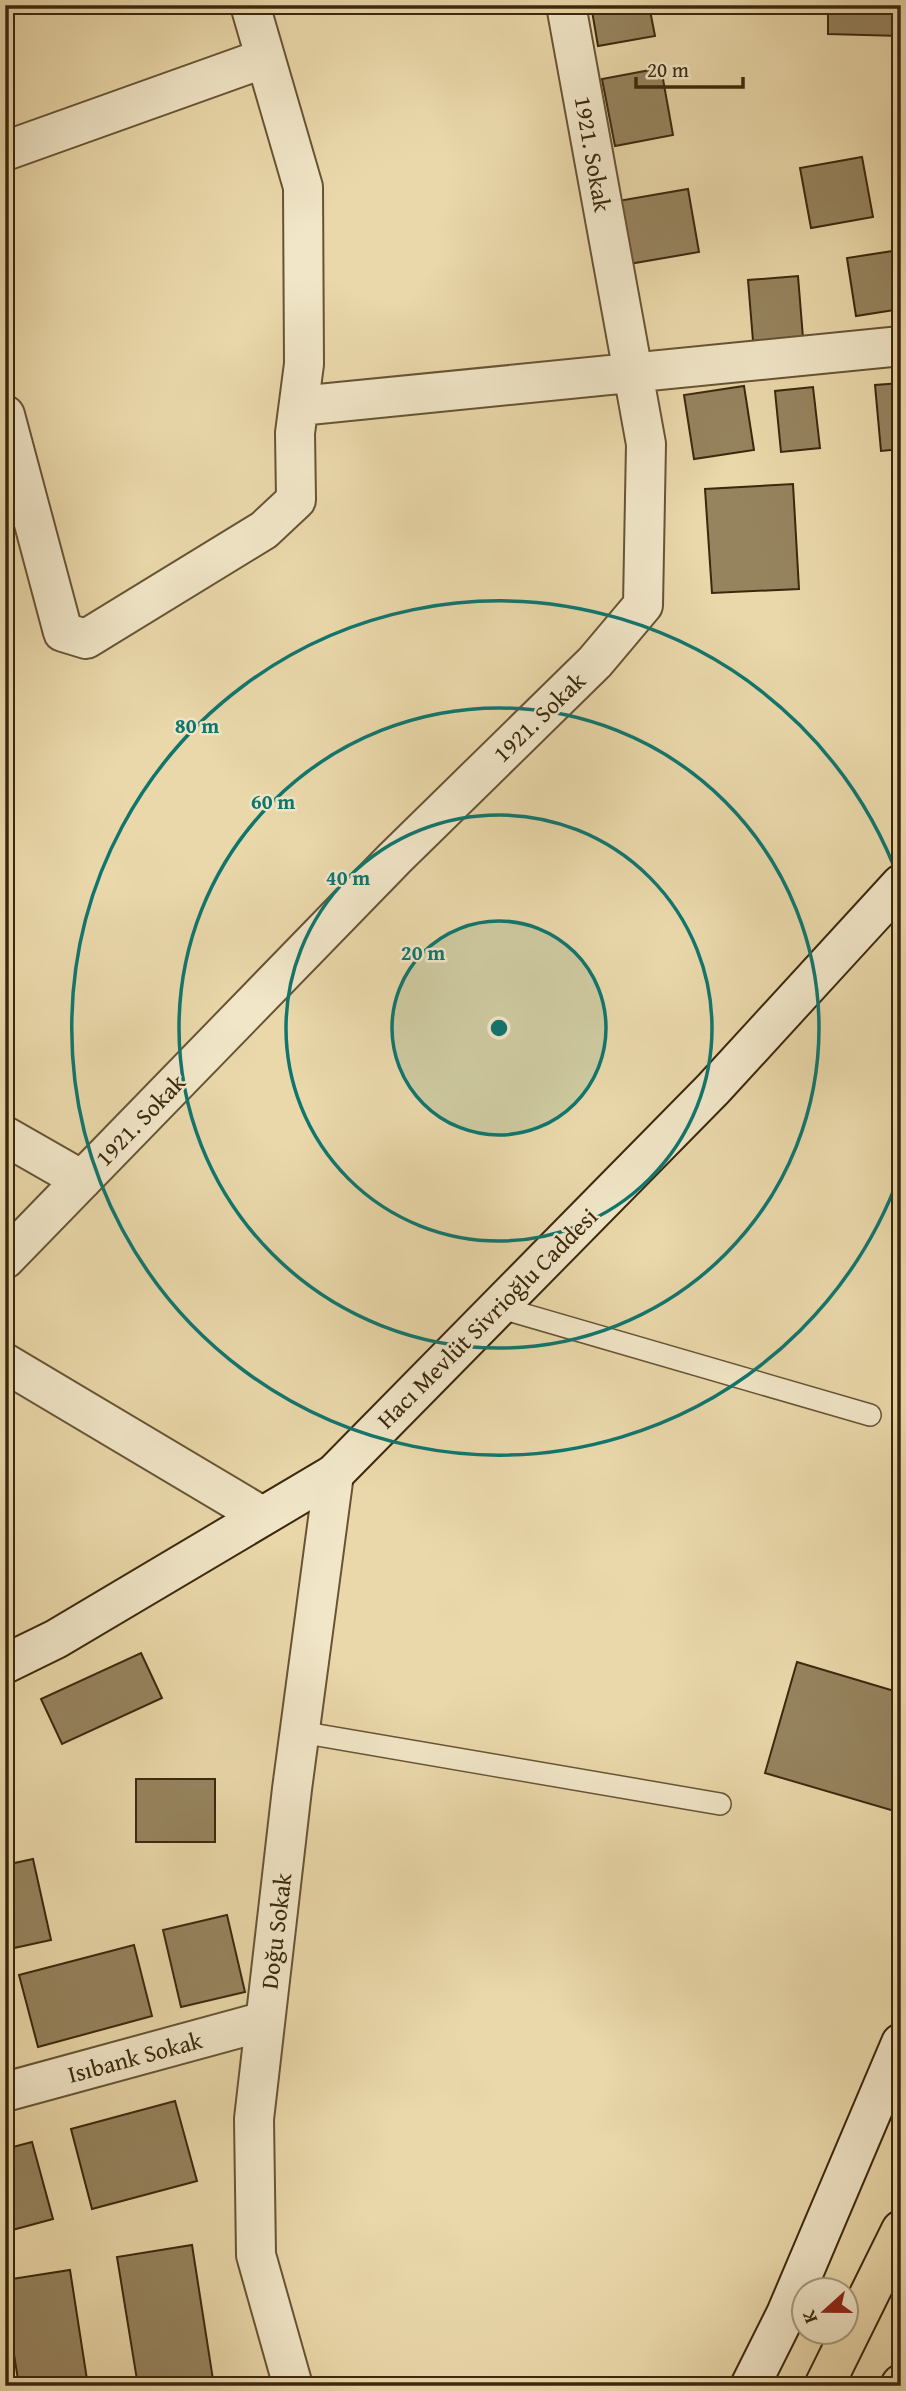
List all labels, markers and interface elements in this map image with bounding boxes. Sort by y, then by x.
scale bar [636,46,743,90]
text: 20 m [647,54,689,85]
street label: 1921. Sokak [566,93,621,215]
street label: 1921. Sokak [485,663,594,770]
text: 80 m [175,710,219,741]
text: 60 m [251,786,295,817]
text: 40 m [326,862,370,893]
text: 20 m [401,937,445,968]
centre of rings [487,1016,511,1040]
street label: 1921. Sokak [87,1065,194,1174]
street label: Hacı Mevlüt Sivrioğlu Caddesi [369,1199,606,1436]
street label: Doğu Sokak [252,1870,301,1991]
street label: Isıbank Sokak [64,2022,207,2092]
north arrow [790,2276,860,2346]
text: K [794,2306,824,2328]

